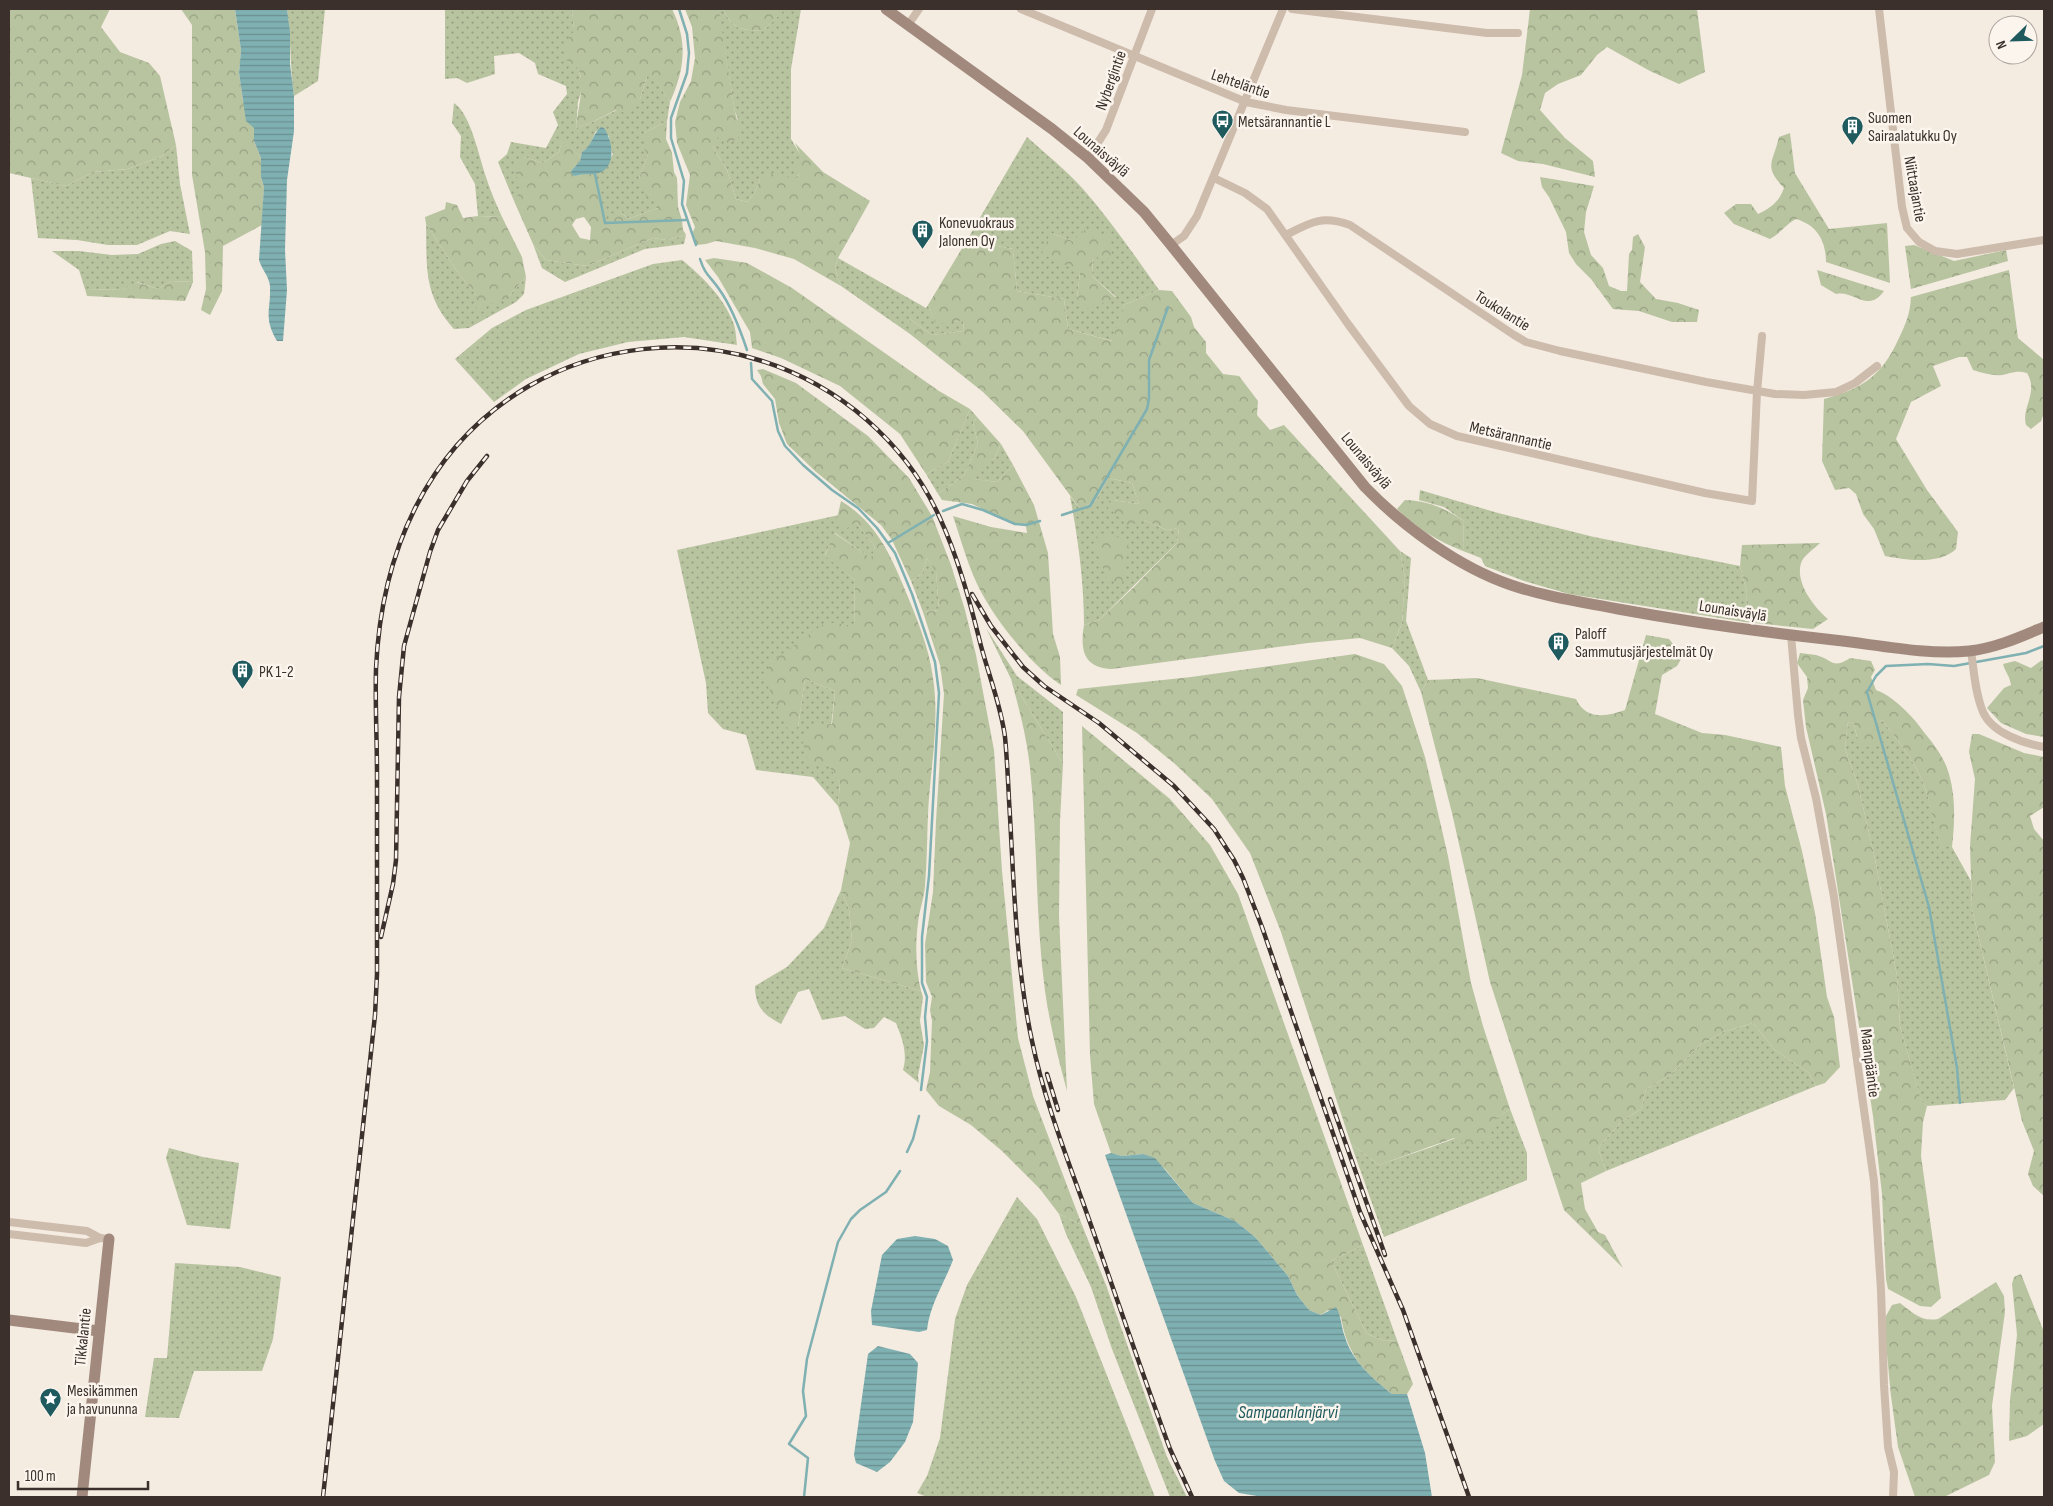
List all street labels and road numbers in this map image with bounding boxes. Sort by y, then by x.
street label: Nybergintie [1092,48,1131,113]
street label: Lehteläntie [1209,66,1272,103]
street label: Lounaisväylä [1069,123,1133,182]
street label: Niittaajantie [1899,155,1930,224]
street label: Toukolantie [1471,287,1533,336]
street label: Metsärannantie [1468,418,1554,455]
street label: Lounaisväylä [1337,429,1395,493]
street label: Lounaisväylä [1698,597,1768,626]
street label: Maanpääntie [1856,1028,1883,1099]
street label: Tikkalantie [71,1307,96,1367]

